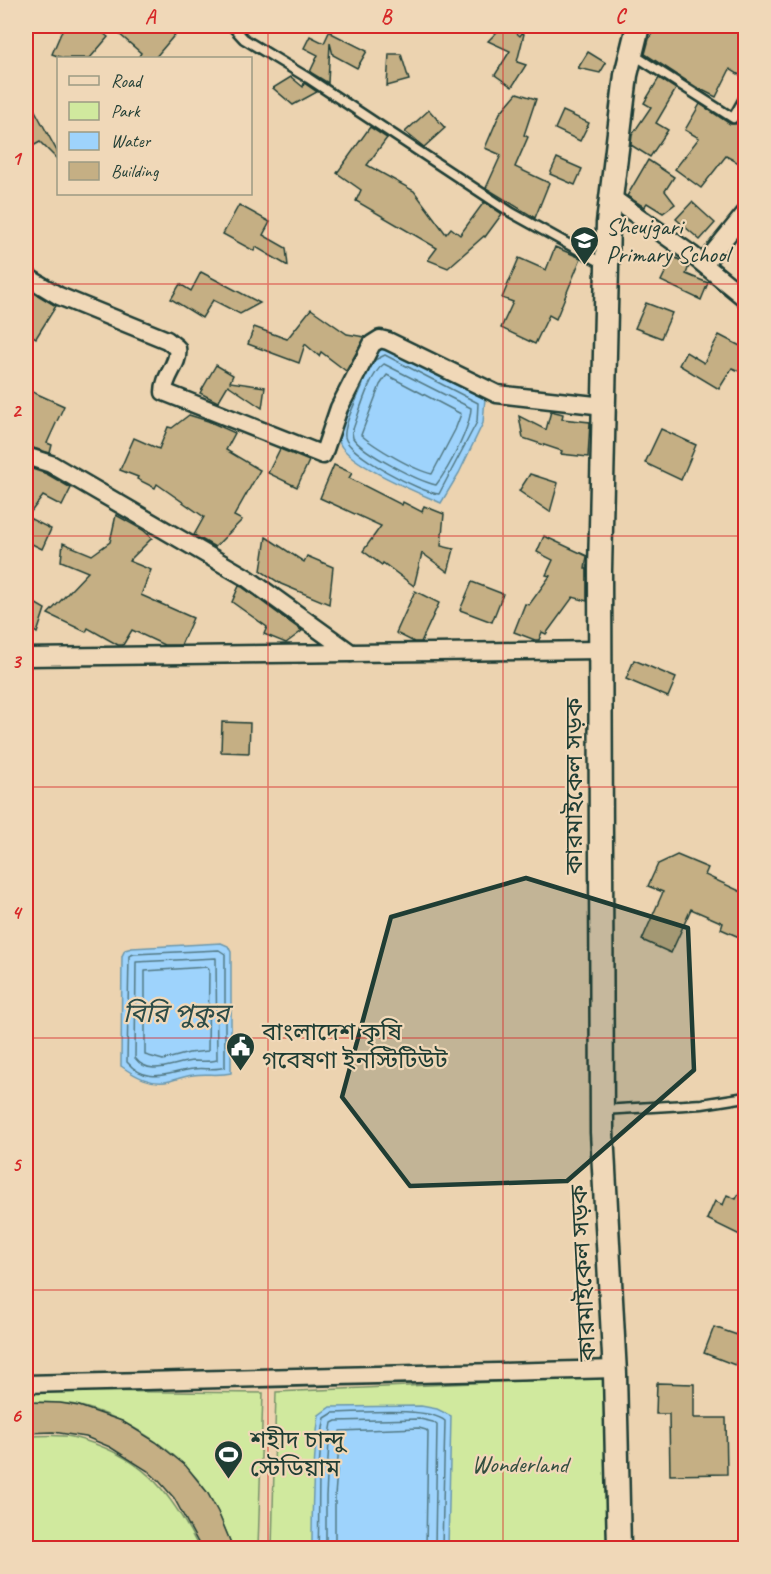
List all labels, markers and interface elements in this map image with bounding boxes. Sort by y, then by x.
text: A [145,4,157,29]
text: B [381,4,393,29]
text: C [615,4,627,29]
legend [57,57,252,195]
text: Road [111,70,144,92]
text: Park [111,100,141,122]
text: Water [111,130,152,152]
text: 1 [12,146,23,171]
text: Building [111,160,160,182]
place label: Sheujgari Primary School [606,211,733,269]
school or university icon: Sheujgari Primary School [569,224,601,266]
text: 2 [12,398,23,423]
text: 3 [12,649,23,674]
street label: কারমাইকেল সড়ক [559,697,589,875]
text: 4 [12,900,24,925]
water label: বিরি পুকুর [123,997,234,1030]
place label: বাংলাদেশ কৃষি গবেষণা ইনস্টিটিউট [261,1017,448,1075]
public building icon: বাংলাদেশ কৃষি গবেষণা ইনস্টিটিউট [225,1030,257,1072]
text: 5 [12,1152,23,1177]
street label: কারমাইকেল সড়ক [563,1183,603,1363]
text: 6 [11,1403,22,1428]
place label: শহীদ চান্দু স্টেডিয়াম [249,1425,348,1483]
sports icon: শহীদ চান্দু স্টেডিয়াম [213,1438,245,1480]
park label: Wonderland [472,1449,572,1479]

